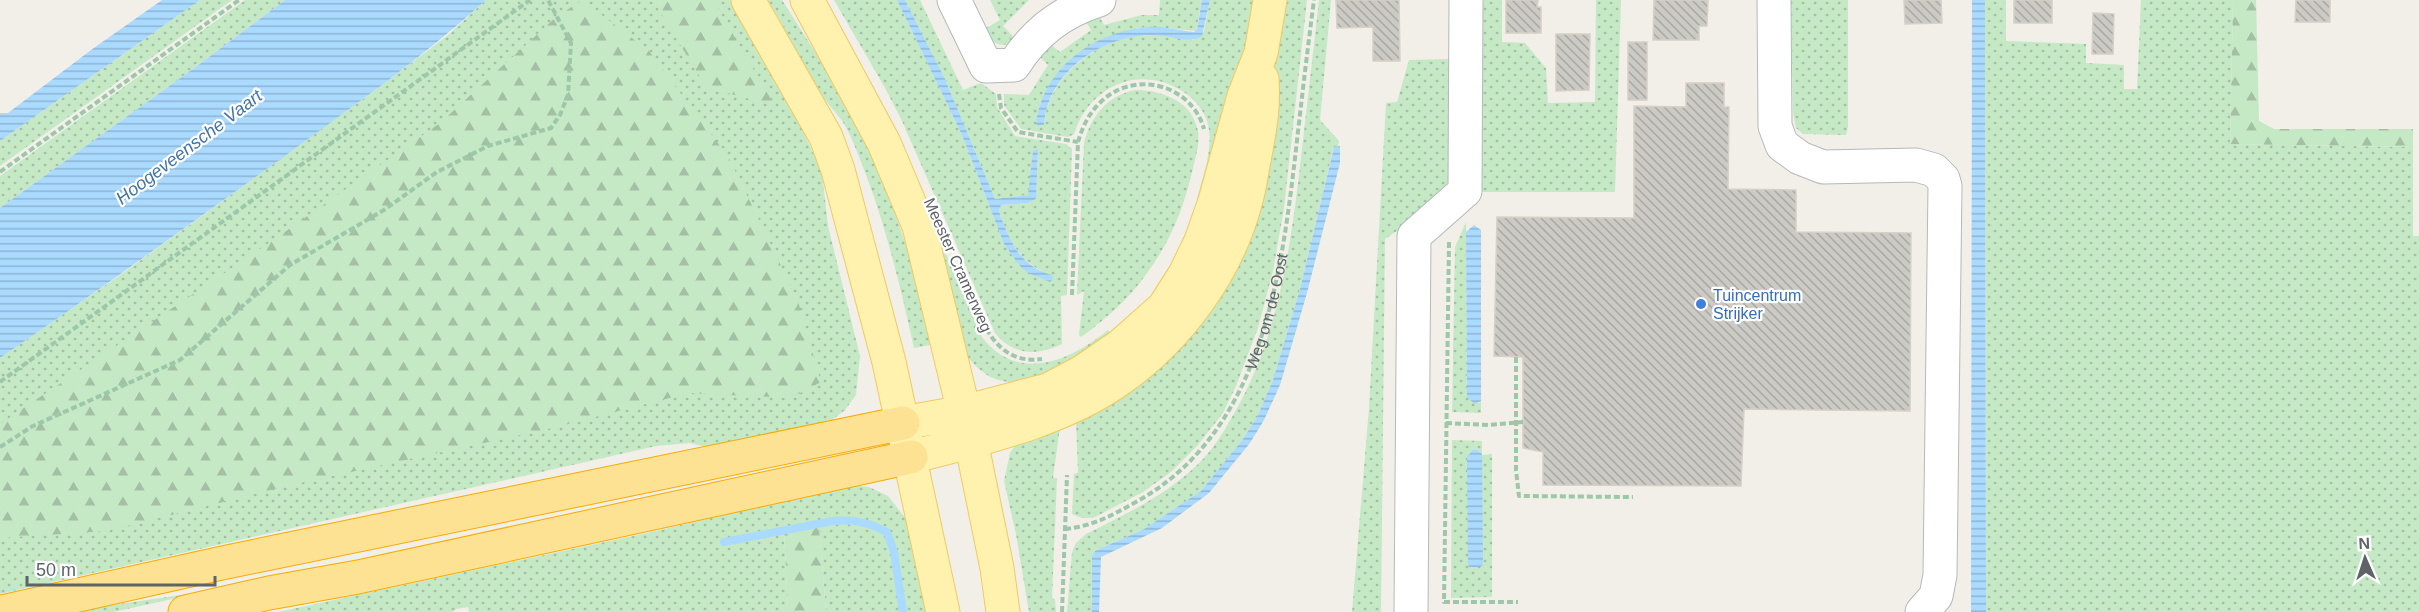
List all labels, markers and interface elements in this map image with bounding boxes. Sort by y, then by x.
water label: Hoogeveensche Vaart [112,85,267,208]
street label: Meester Cramerweg [921,195,995,335]
street label: Weg om de Oost [1242,251,1290,372]
place label: Tuincentrum Strijker [1713,287,1801,322]
marker: Tuincentrum Strijker [1694,297,1708,311]
north arrow [2335,528,2395,588]
text: N [2358,535,2370,552]
scale bar [27,549,214,587]
text: 50 m [36,560,76,580]

